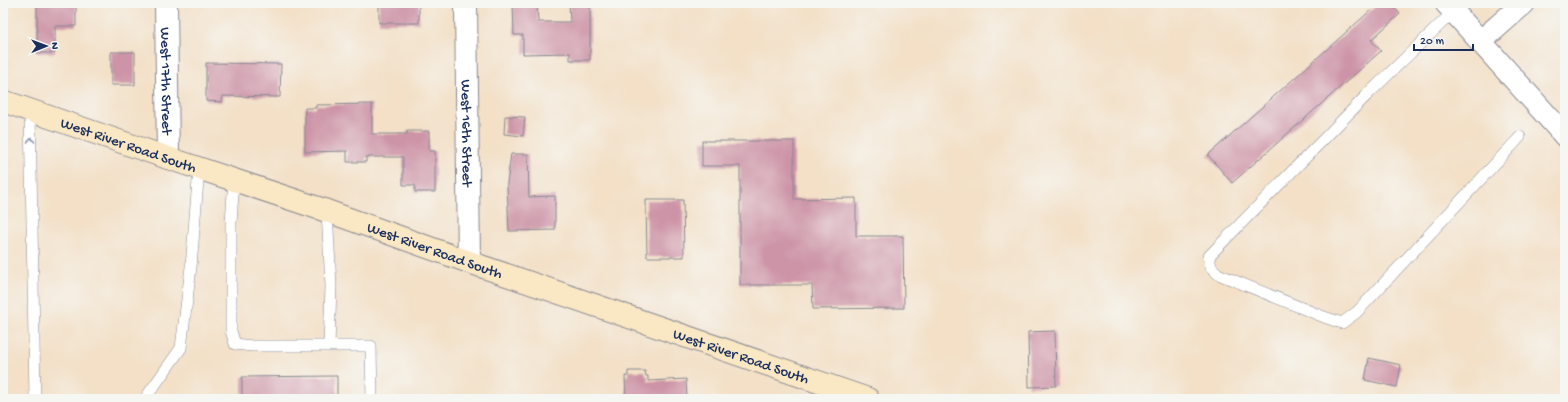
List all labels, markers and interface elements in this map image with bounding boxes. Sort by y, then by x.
north arrow [26,26,66,66]
scale bar [1414,26,1473,52]
street label: West 17th Street [155,27,175,137]
text: 20 m [1420,35,1445,49]
text: N [48,42,60,50]
street label: West 16th Street [456,79,475,189]
street label: West River Road South [58,115,198,178]
one-way arrow [27,137,35,143]
street label: West River Road South [364,219,505,284]
street label: West River Road South [670,326,811,389]

